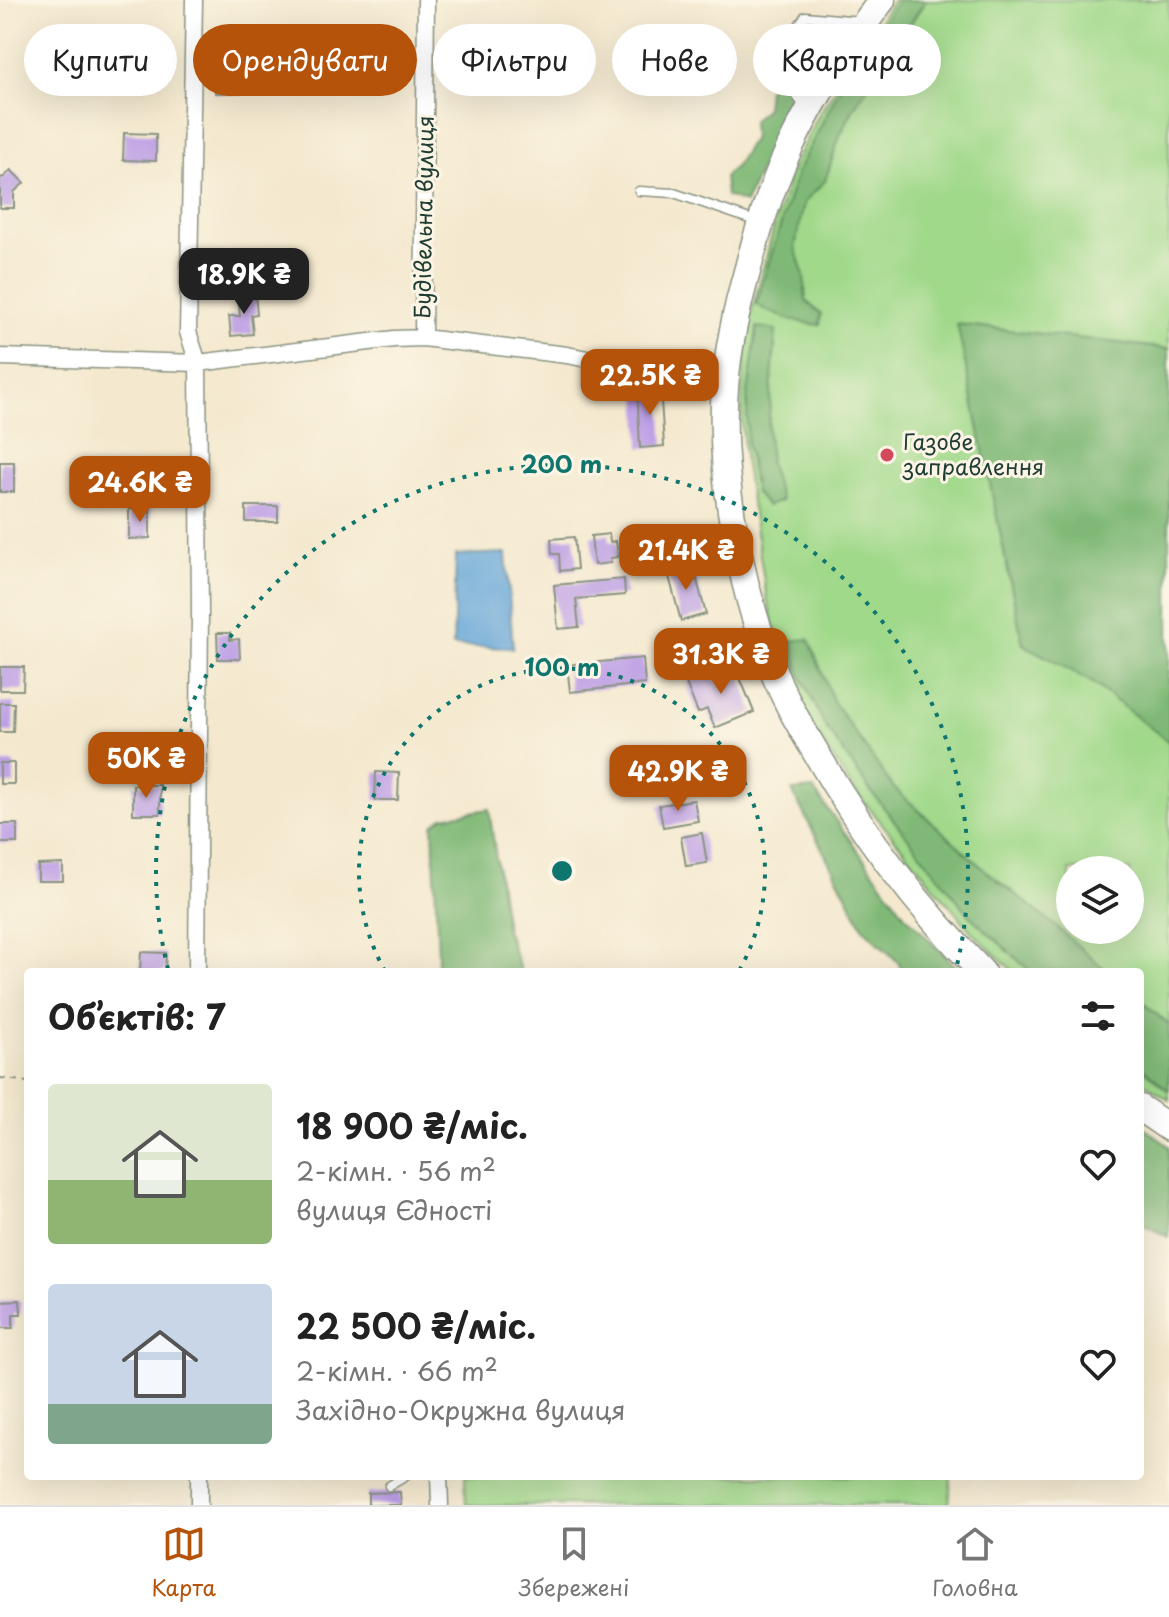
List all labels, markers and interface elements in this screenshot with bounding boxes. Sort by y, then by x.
chip: Купити [24,24,177,96]
chip: Орендувати [193,24,417,96]
chip: Фільтри [433,24,596,96]
chip: Нове [612,24,737,96]
chip: Квартира [753,24,941,96]
street label: Будівельна вулиця [404,115,441,319]
pin: 18.9K ₴ [170,248,318,316]
text: 18.9K ₴ [197,254,291,293]
pin: 22.5K ₴ [576,349,724,417]
text: 22.5K ₴ [599,355,701,394]
place label: Газове заправлення [902,424,1044,482]
text: 200 m [522,445,602,481]
marker: Газове заправлення [878,446,896,464]
pin: 24.6K ₴ [66,456,214,524]
text: 24.6K ₴ [87,462,193,501]
pin: 21.4K ₴ [612,524,760,592]
text: 21.4K ₴ [637,530,735,569]
pin: 31.3K ₴ [647,628,795,696]
text: 31.3K ₴ [672,634,770,673]
text: 100 m [525,648,599,684]
pin: 50K ₴ [90,732,202,800]
text: 50K ₴ [106,738,186,777]
pin: 42.9K ₴ [604,745,752,813]
text: 42.9K ₴ [628,751,729,790]
map controls [1056,856,1144,944]
button: layers [1056,856,1144,944]
centre of rings [548,857,576,885]
text: Об’єктів: 7 [48,990,226,1042]
icon: filters [1076,994,1120,1038]
text: 18 900 ₴/міс. [296,1099,528,1151]
icon: home [112,1116,208,1212]
icon: heart [1076,1142,1120,1186]
text: 2-кімн. · 56 m² [296,1151,496,1190]
text: вулиця Єдності [296,1190,492,1229]
text: 22 500 ₴/міс. [296,1299,536,1351]
icon: home [112,1316,208,1412]
icon: heart [1076,1342,1120,1386]
text: 2-кімн. · 66 m² [296,1351,498,1390]
text: Західно-Окружна вулиця [296,1390,626,1429]
tab: Карта [151,1522,216,1603]
tab: Збережені [519,1522,629,1603]
tab: Головна [932,1522,1018,1603]

